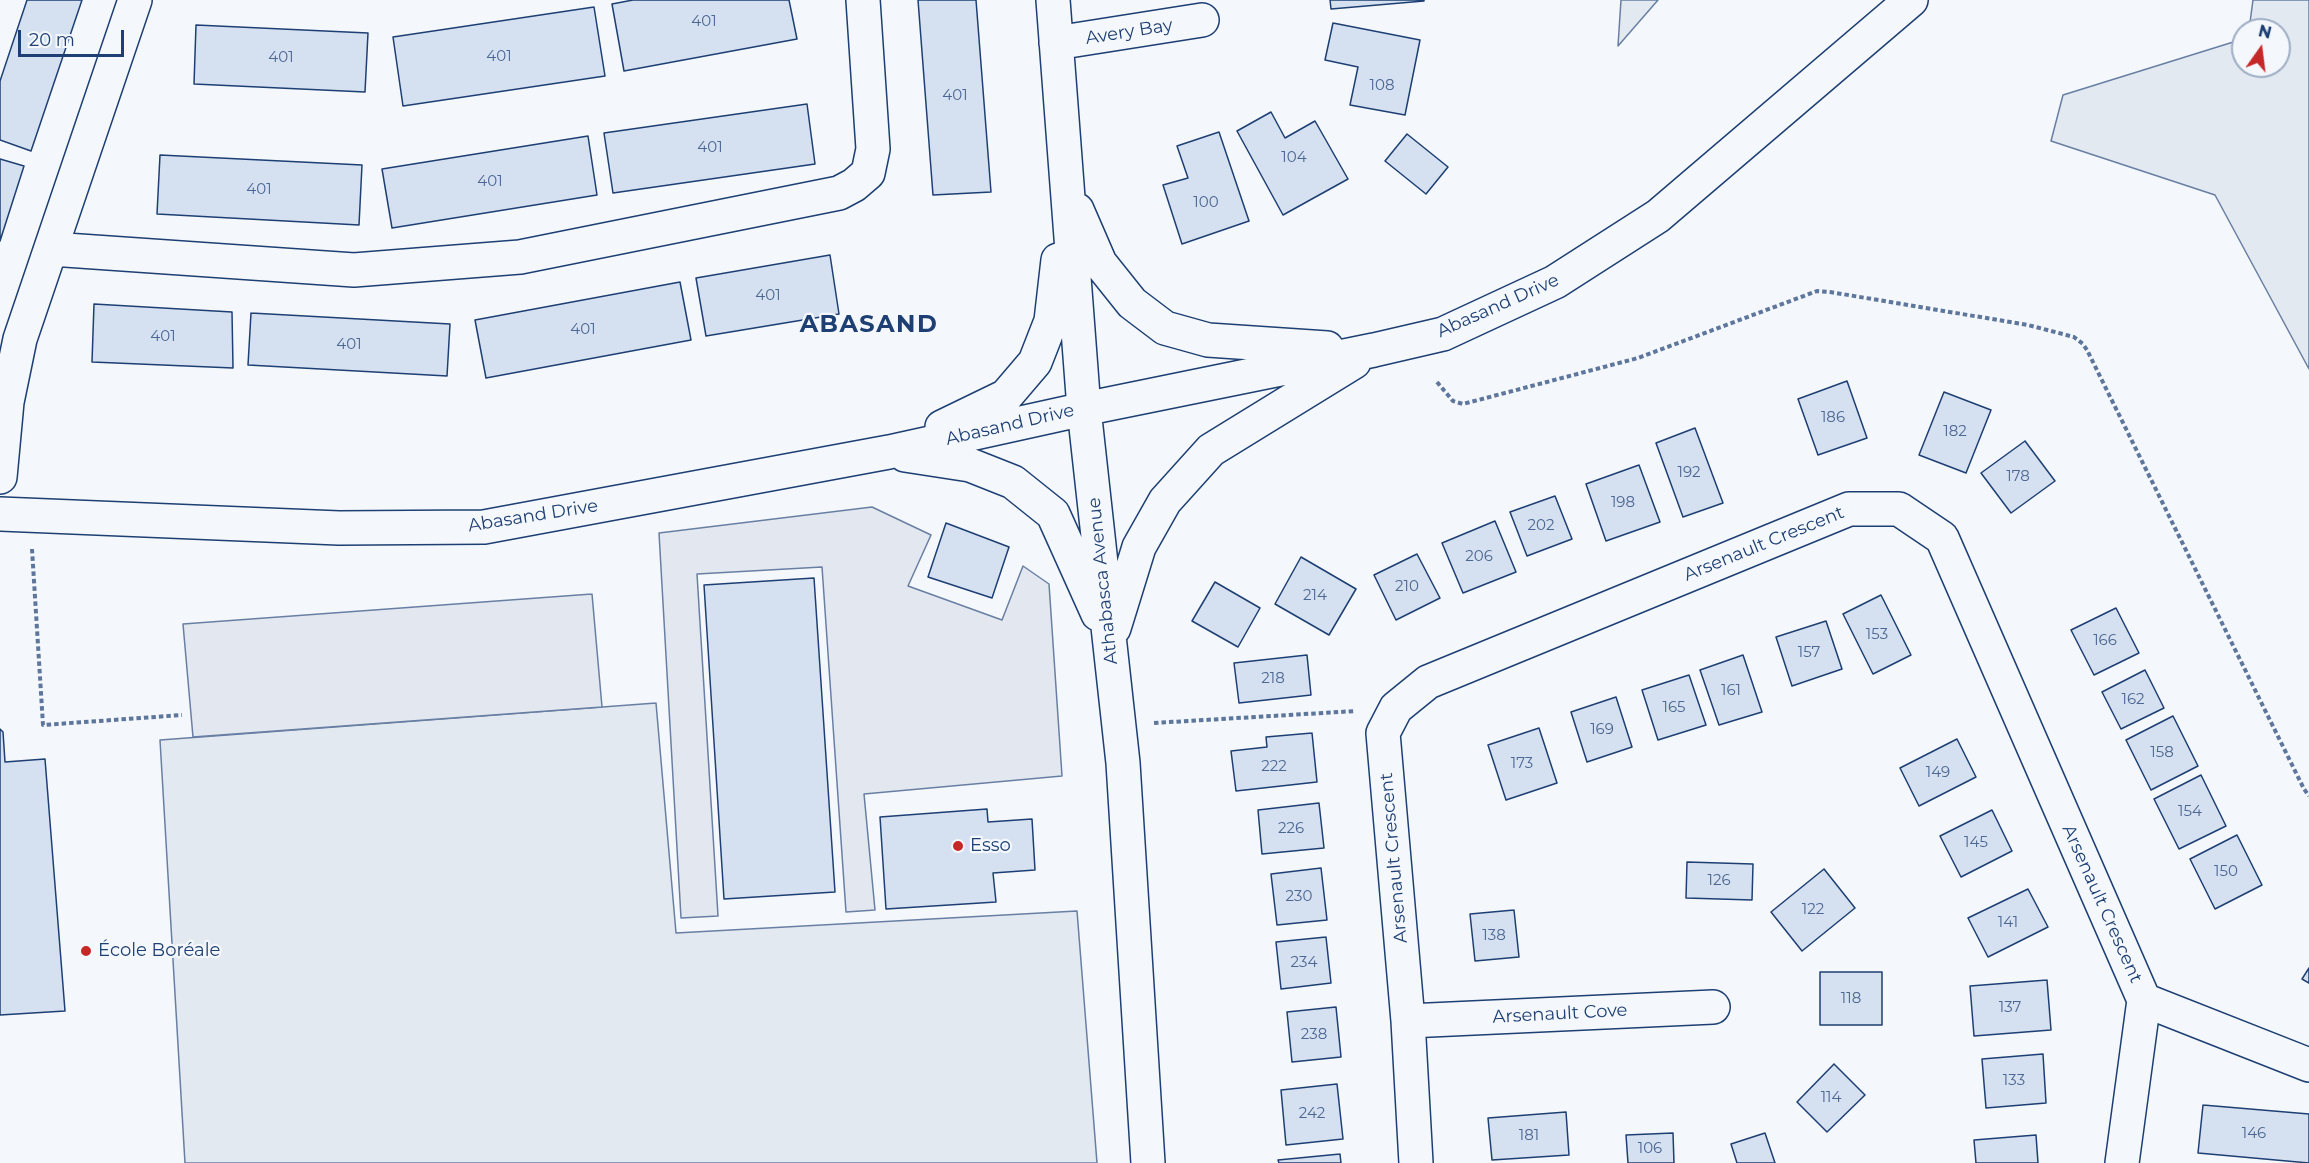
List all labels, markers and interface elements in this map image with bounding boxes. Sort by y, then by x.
house number: 401 [691,13,717,31]
street label: Avery Bay [1084,14,1174,50]
scale bar [21,18,128,56]
north arrow [2231,18,2291,78]
text: N [2256,21,2274,43]
text: 20 m [29,29,75,51]
house number: 401 [486,48,512,66]
house number: 401 [268,49,294,67]
house number: 108 [1370,77,1394,95]
house number: 401 [942,87,968,105]
house number: 401 [697,139,723,157]
house number: 104 [1281,149,1307,167]
house number: 401 [477,173,503,191]
house number: 401 [246,181,272,199]
house number: 100 [1193,194,1219,212]
street label: Abasand Drive [1434,269,1562,343]
house number: 401 [755,287,781,305]
district label: ABASAND [800,311,938,339]
house number: 401 [570,321,596,339]
house number: 401 [150,328,176,346]
house number: 401 [336,336,362,354]
street label: Abasand Drive [944,400,1076,450]
house number: 186 [1821,409,1845,427]
house number: 182 [1943,423,1967,441]
house number: 192 [1677,464,1701,482]
house number: 178 [2006,468,2030,486]
house number: 198 [1611,494,1635,512]
street label: Abasand Drive [466,495,600,537]
street label: Athabasca Avenue [1083,496,1123,666]
street label: Arsenault Crescent [1681,502,1847,586]
house number: 202 [1528,517,1554,535]
house number: 206 [1465,548,1493,566]
house number: 210 [1395,578,1419,596]
house number: 214 [1303,587,1327,605]
house number: 153 [1866,626,1888,644]
house number: 166 [2093,632,2117,650]
house number: 157 [1798,644,1820,662]
house number: 218 [1261,670,1285,688]
house number: 161 [1721,682,1741,700]
house number: 162 [2121,691,2145,709]
house number: 165 [1662,699,1686,717]
house number: 169 [1590,721,1614,739]
house number: 158 [2150,744,2174,762]
house number: 173 [1511,755,1533,773]
house number: 222 [1261,758,1287,776]
house number: 149 [1926,764,1950,782]
street label: Arsenault Crescent [1376,772,1412,944]
house number: 154 [2178,803,2202,821]
house number: 226 [1278,820,1304,838]
street label: Arsenault Crescent [2057,821,2147,987]
house number: 145 [1964,834,1988,852]
place label: Esso [970,835,1011,857]
marker: Esso [951,839,965,853]
house number: 150 [2214,863,2238,881]
house number: 126 [1707,872,1731,890]
house number: 230 [1286,888,1312,906]
house number: 122 [1802,901,1824,919]
house number: 141 [1998,914,2018,932]
house number: 138 [1482,927,1506,945]
place label: École Boréale [98,940,220,962]
marker: École Boréale [79,944,93,958]
house number: 234 [1291,954,1317,972]
house number: 118 [1841,990,1861,1008]
house number: 137 [1999,999,2021,1017]
street label: Arsenault Cove [1492,1000,1628,1028]
house number: 238 [1301,1026,1327,1044]
house number: 133 [2003,1072,2025,1090]
house number: 114 [1821,1089,1841,1107]
house number: 242 [1299,1105,1325,1123]
house number: 146 [2242,1125,2266,1143]
house number: 181 [1519,1127,1539,1145]
house number: 106 [1638,1140,1662,1158]

